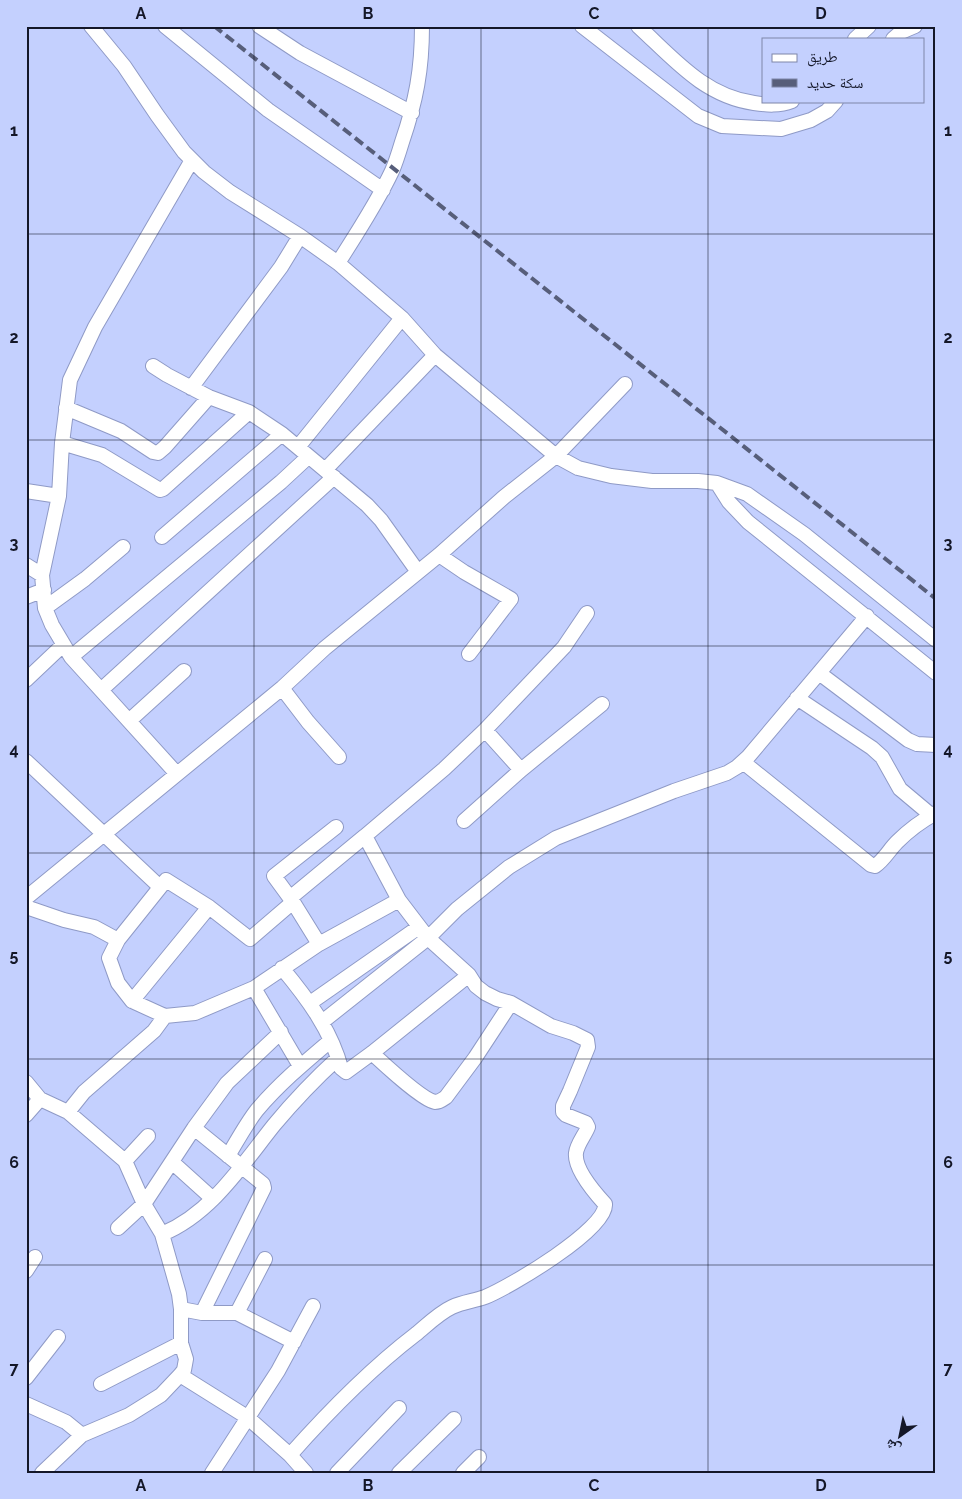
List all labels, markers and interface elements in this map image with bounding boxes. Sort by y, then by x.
text: A [136,4,147,23]
text: B [363,4,374,23]
text: C [589,4,600,23]
text: D [815,4,827,23]
legend [762,38,924,102]
text: طريق [807,48,838,67]
text: سكة حديد [807,74,863,92]
text: 1 [10,121,18,140]
text: 1 [944,121,952,140]
text: 2 [9,328,19,347]
text: 2 [943,328,953,347]
text: 3 [10,534,19,553]
text: 3 [944,534,953,553]
text: 4 [9,740,19,759]
text: 4 [943,740,953,759]
text: 5 [10,946,19,965]
text: 5 [944,946,953,965]
text: 6 [9,1153,19,1172]
text: 6 [943,1153,953,1172]
text: 7 [10,1359,19,1378]
text: 7 [944,1359,953,1378]
north arrow [874,1412,924,1462]
text: ش [882,1435,904,1458]
text: A [136,1476,147,1495]
text: B [363,1476,374,1495]
text: C [589,1476,600,1495]
text: D [815,1476,827,1495]

